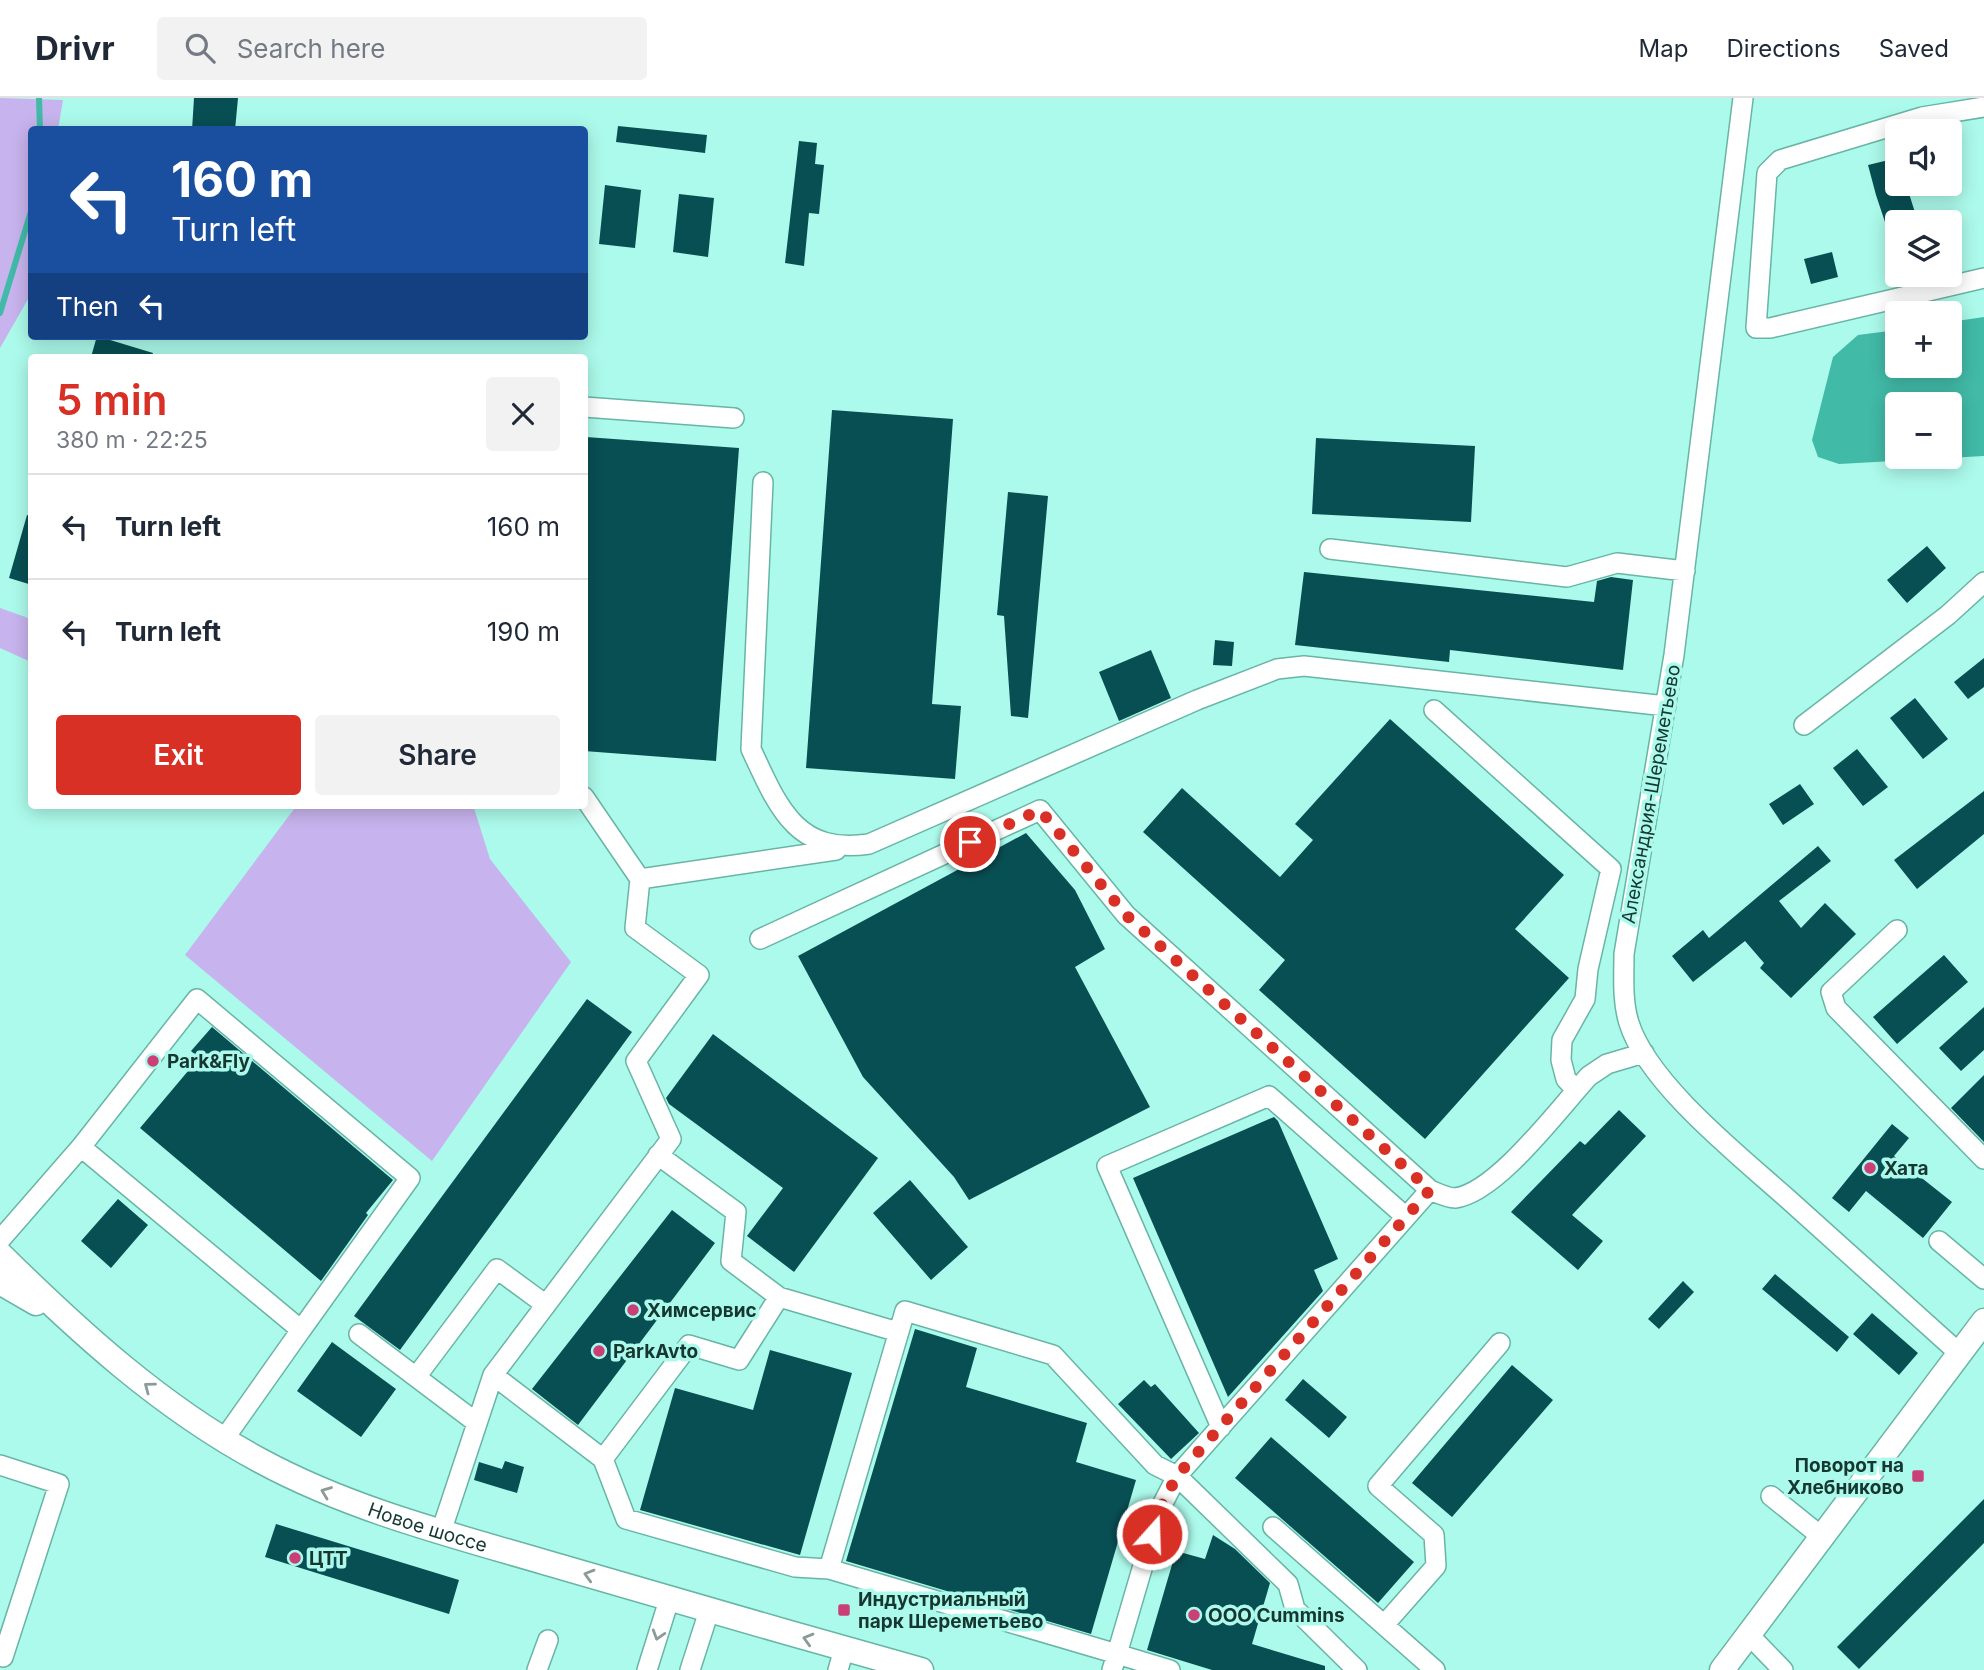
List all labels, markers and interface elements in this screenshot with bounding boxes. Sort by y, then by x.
search box [157,17,647,80]
text: Drivr [35,28,115,68]
icon: search [181,29,219,67]
text: Search here [237,33,385,64]
text: Map [1639,34,1688,63]
text: Directions [1726,34,1841,63]
text: Saved [1879,34,1949,63]
map controls [1885,119,1962,469]
button: sound [1885,119,1962,196]
text: 160 m [171,150,313,209]
icon: left [56,154,147,245]
text: Turn left [171,210,296,249]
button: layers [1885,210,1962,287]
icon: left [133,287,171,325]
text: Then [56,291,119,322]
button: + [1885,301,1962,378]
text: 5 min [56,374,168,425]
button: close [486,377,560,451]
button: − [1885,392,1962,469]
text: 380 m · 22:25 [56,426,208,454]
icon: left [56,508,94,546]
text: Turn left [115,511,221,542]
text: 160 m [487,511,560,542]
icon: left [56,613,94,651]
text: Turn left [115,616,221,647]
text: 190 m [487,616,560,647]
street label: Александрия-Шереметьево [1617,663,1685,925]
button: Exit [56,715,301,795]
button: Share [315,715,560,795]
pin [940,812,1000,872]
icon: arrive [951,823,989,861]
place label: Park&Fly [167,1050,250,1073]
marker: Park&Fly [145,1053,161,1069]
place label: Хата [1884,1157,1928,1180]
marker: Хата [1862,1160,1878,1176]
place label: Химсервис [647,1299,757,1322]
marker: Химсервис [625,1302,641,1318]
place label: ParkAvto [613,1340,698,1363]
marker: ParkAvto [591,1343,607,1359]
one-way arrow [144,1382,157,1395]
place label: Поворот на Хлебниково [1787,1454,1904,1499]
marker: Поворот на Хлебниково [1910,1468,1926,1484]
one-way arrow [320,1487,332,1501]
street label: Новое шоссе [365,1497,490,1557]
position arrow [1115,1497,1189,1571]
place label: ЦТТ [309,1547,348,1570]
marker: ЦТТ [287,1550,303,1566]
one-way arrow [584,1569,596,1584]
place label: Индустриальный парк Шереметьево [858,1588,1043,1633]
marker: Индустриальный парк Шереметьево [836,1602,852,1618]
place label: OOO Cummins [1208,1604,1345,1627]
marker: OOO Cummins [1186,1607,1202,1623]
one-way arrow [652,1628,666,1641]
one-way arrow [802,1632,814,1647]

